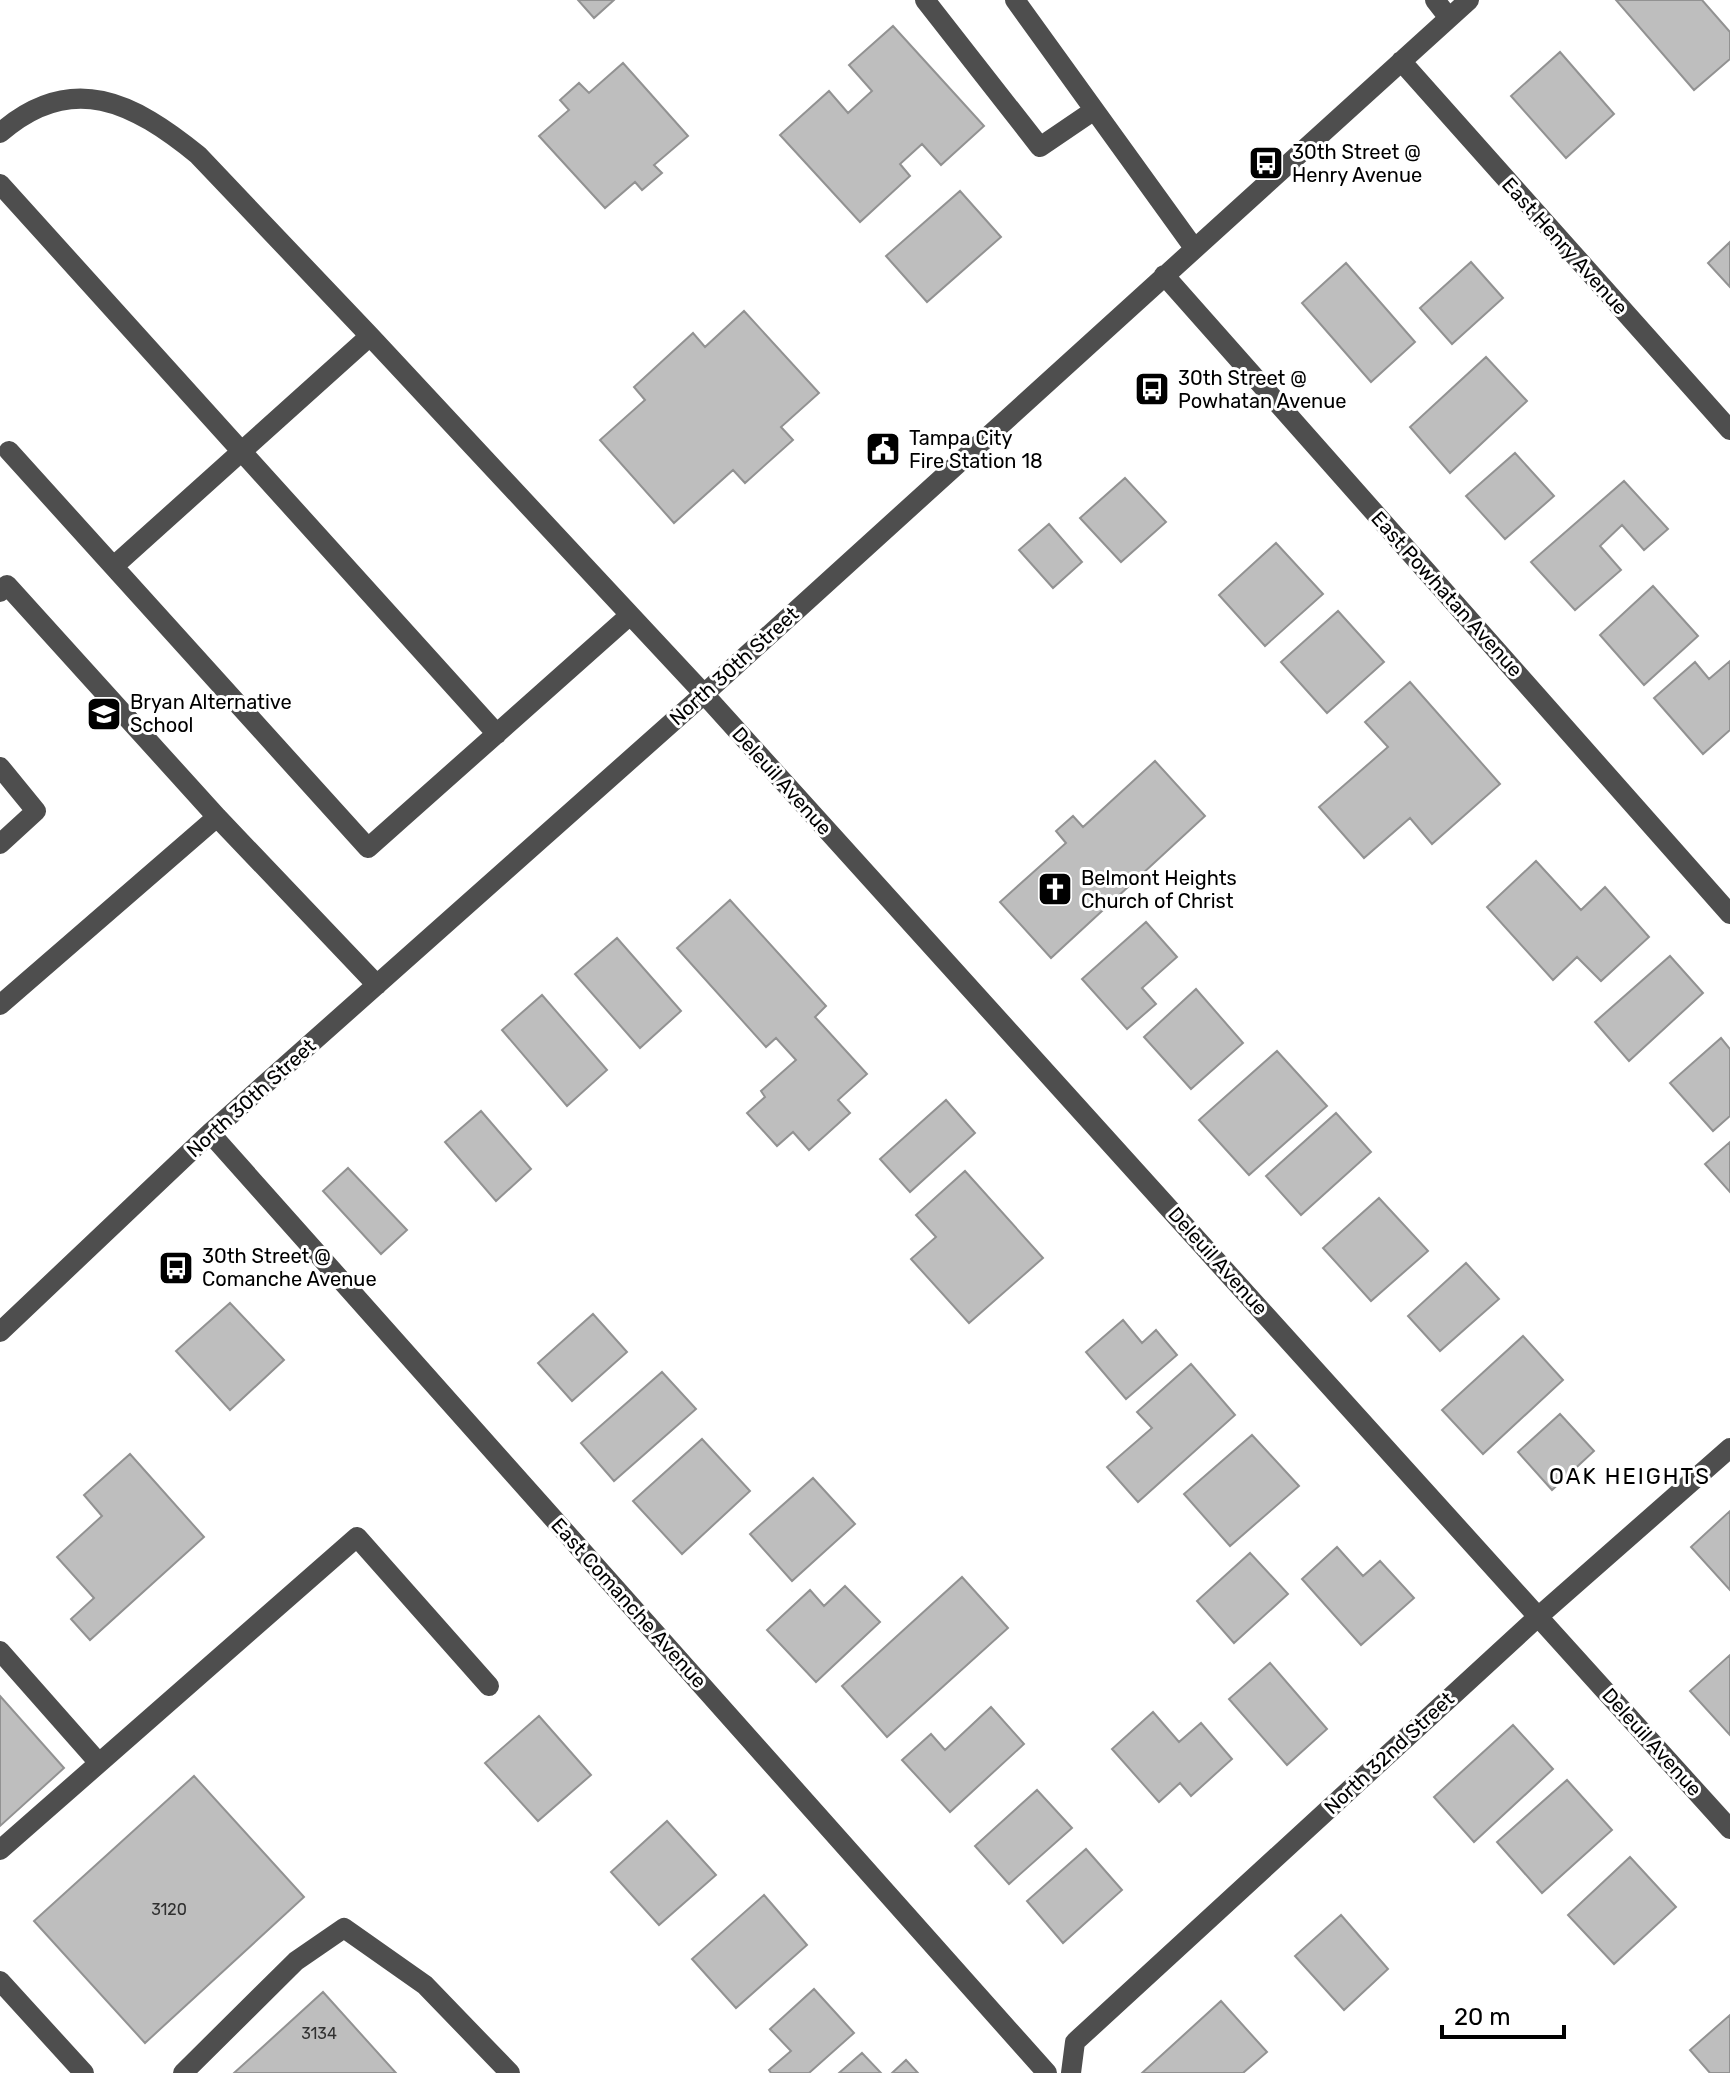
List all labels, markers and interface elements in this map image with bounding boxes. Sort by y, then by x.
place label: 30th Street @ Henry Avenue [1292,140,1422,187]
bus stop icon: 30th Street @ Henry Avenue [1247,144,1285,182]
street label: East Henry Avenue [1497,172,1633,320]
place label: 30th Street @ Powhatan Avenue [1178,366,1346,413]
bus stop icon: 30th Street @ Powhatan Avenue [1133,370,1171,408]
place label: Tampa City Fire Station 18 [909,426,1043,473]
public building icon: Tampa City Fire Station 18 [864,430,902,468]
street label: East Powhatan Avenue [1366,506,1528,682]
street label: North 30th Street [665,602,804,730]
place label: Bryan Alternative School [130,690,292,737]
school or university icon: Bryan Alternative School [85,695,123,733]
street label: Deleuil Avenue [727,722,837,840]
place label: Belmont Heights Church of Christ [1081,866,1237,913]
church icon: Belmont Heights Church of Christ [1036,870,1074,908]
street label: North 30th Street [182,1034,321,1162]
street label: Deleuil Avenue [1163,1202,1273,1320]
place label: 30th Street @ Comanche Avenue [202,1244,377,1291]
bus stop icon: 30th Street @ Comanche Avenue [157,1249,195,1287]
district label: OAK HEIGHTS [1549,1463,1711,1490]
street label: East Comanche Avenue [546,1513,712,1693]
street label: Deleuil Avenue [1597,1683,1707,1801]
street label: North 32nd Street [1319,1687,1459,1819]
house number: 3120 [151,1900,187,1919]
scale bar [1442,1989,1564,2039]
text: 20 m [1454,2003,1511,2031]
house number: 3134 [301,2024,337,2043]

